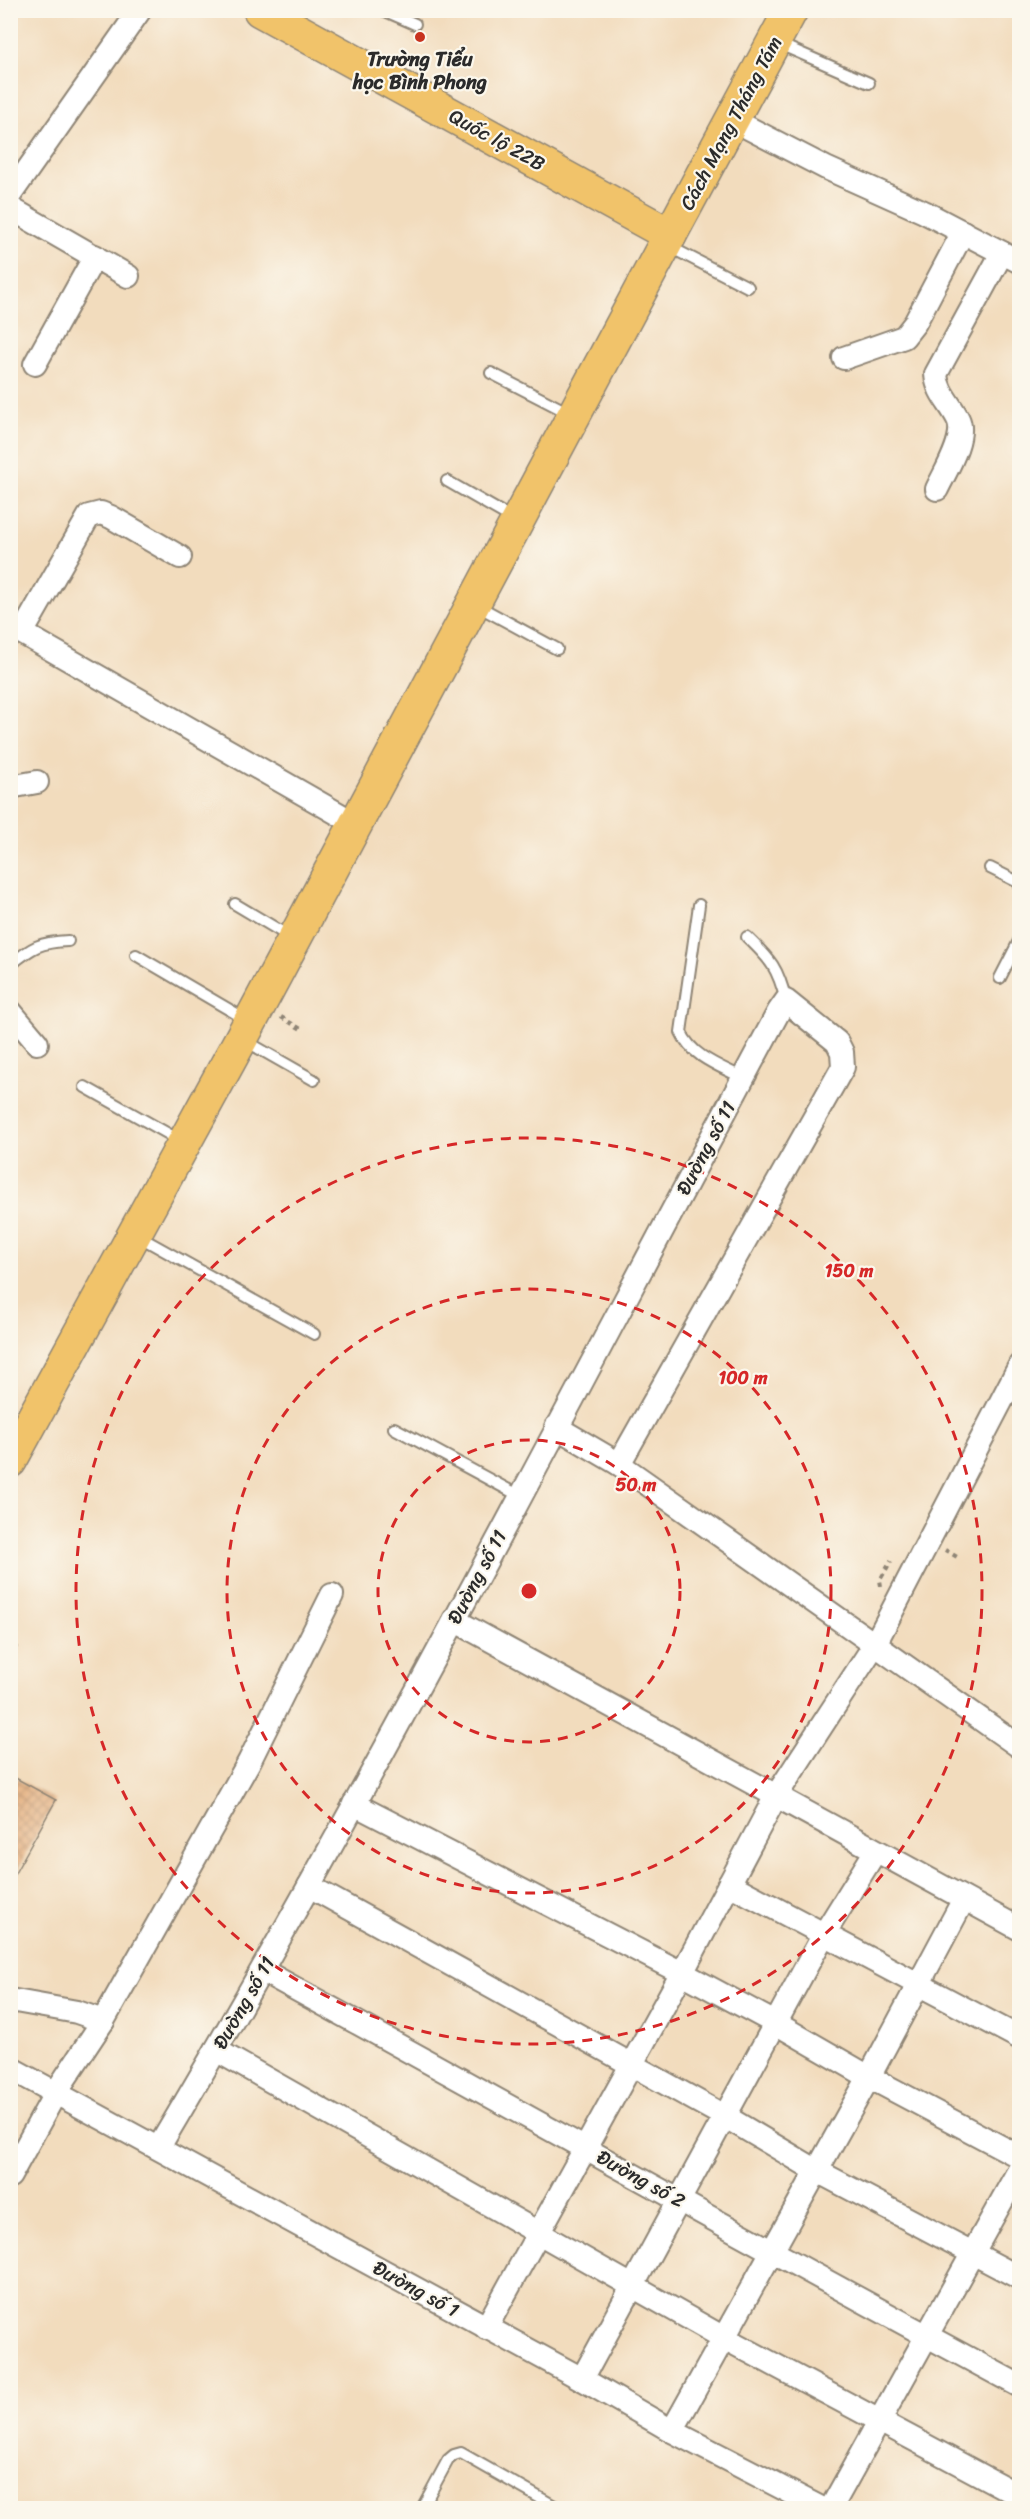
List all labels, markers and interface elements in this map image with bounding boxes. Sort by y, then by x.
street label: Cách Mạng Tháng Tám [670,29,792,217]
marker: Trường Tiểu học Bình Phong [413,30,427,44]
place label: Trường Tiểu học Bình Phong [352,42,487,100]
street label: Quốc lộ 22B [442,99,552,181]
street label: Đường số 11 [666,1094,746,1202]
text: 150 m [825,1255,873,1287]
text: 100 m [719,1362,768,1394]
text: 50 m [616,1469,657,1501]
street label: Đường số 11 [437,1523,517,1631]
centre of rings [519,1581,539,1601]
street label: Đường số 11 [203,1950,285,2056]
street label: Đường số 2 [590,2140,692,2218]
street label: Đường số 1 [366,2251,466,2327]

